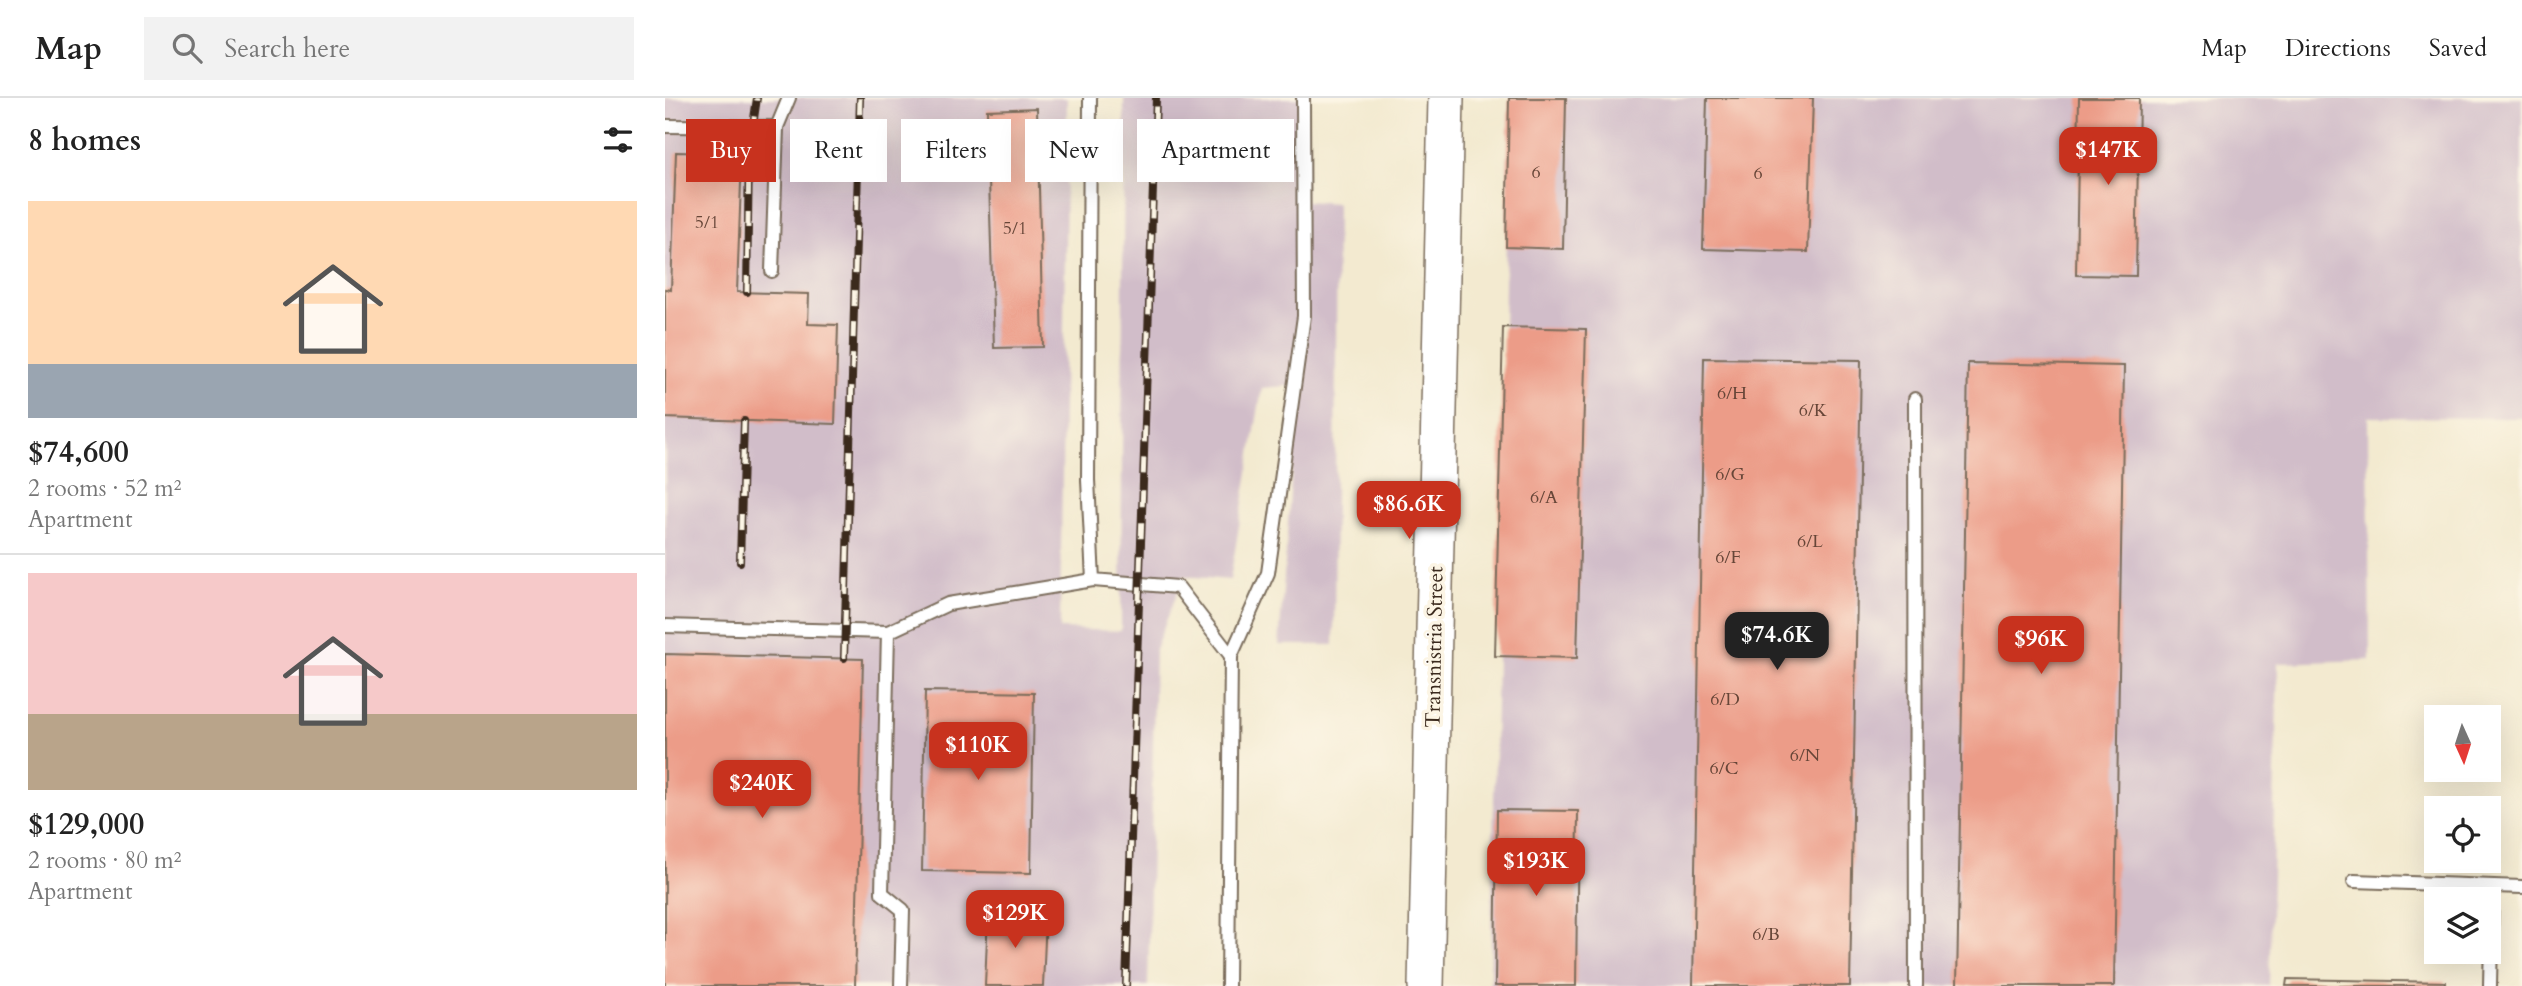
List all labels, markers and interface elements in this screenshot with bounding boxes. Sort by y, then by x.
search box [144,17,634,80]
text: Map [35,26,102,71]
icon: search [168,29,206,67]
text: Search here [224,31,350,66]
text: Map [2201,32,2247,65]
text: Directions [2285,32,2391,65]
text: Saved [2429,32,2487,65]
chip: Buy [686,119,776,182]
chip: Rent [790,119,887,182]
chip: Filters [901,119,1011,182]
chip: New [1025,119,1123,182]
chip: Apartment [1137,119,1294,182]
text: 8 homes [28,120,141,161]
icon: filters [599,121,637,159]
pin: $147K [2059,127,2157,187]
text: $147K [2075,134,2141,165]
house number: 6 [1531,160,1541,185]
house number: 6 [1753,161,1763,186]
house number: 5/1 [695,210,719,235]
house number: 5/1 [1003,216,1027,241]
icon: home [270,246,396,372]
house number: 6/H [1717,381,1747,406]
house number: 6/K [1799,398,1828,423]
text: $74,600 [28,432,129,473]
house number: 6/G [1715,462,1745,487]
text: 2 rooms · 52 m² [28,473,181,504]
pin: $86.6K [1352,482,1466,541]
house number: 6/A [1530,485,1558,510]
text: $86.6K [1373,488,1445,519]
text: Apartment [28,504,132,535]
house number: 6/L [1797,529,1823,554]
house number: 6/F [1715,545,1741,570]
street label: Transnistria Street [1419,566,1450,728]
pin: $74.6K [1720,612,1834,672]
pin: $96K [2000,616,2082,676]
icon: home [270,618,396,744]
text: $74.6K [1741,619,1813,650]
text: $96K [2014,623,2068,654]
house number: 6/D [1710,687,1740,712]
north arrow [2424,705,2501,782]
map controls [2424,705,2501,964]
pin: $110K [929,722,1027,782]
text: $110K [945,729,1011,760]
house number: 6/N [1790,743,1821,768]
house number: 6/C [1710,756,1739,781]
pin: $240K [713,760,811,820]
text: $240K [729,767,795,798]
button: locate [2424,796,2501,873]
text: $129,000 [28,804,144,845]
pin: $193K [1487,838,1585,898]
text: 2 rooms · 80 m² [28,845,181,876]
text: $193K [1503,845,1569,876]
text: Apartment [28,876,132,907]
button: layers [2424,887,2501,964]
pin: $129K [966,890,1064,950]
text: $129K [982,897,1048,928]
house number: 6/B [1752,922,1780,947]

